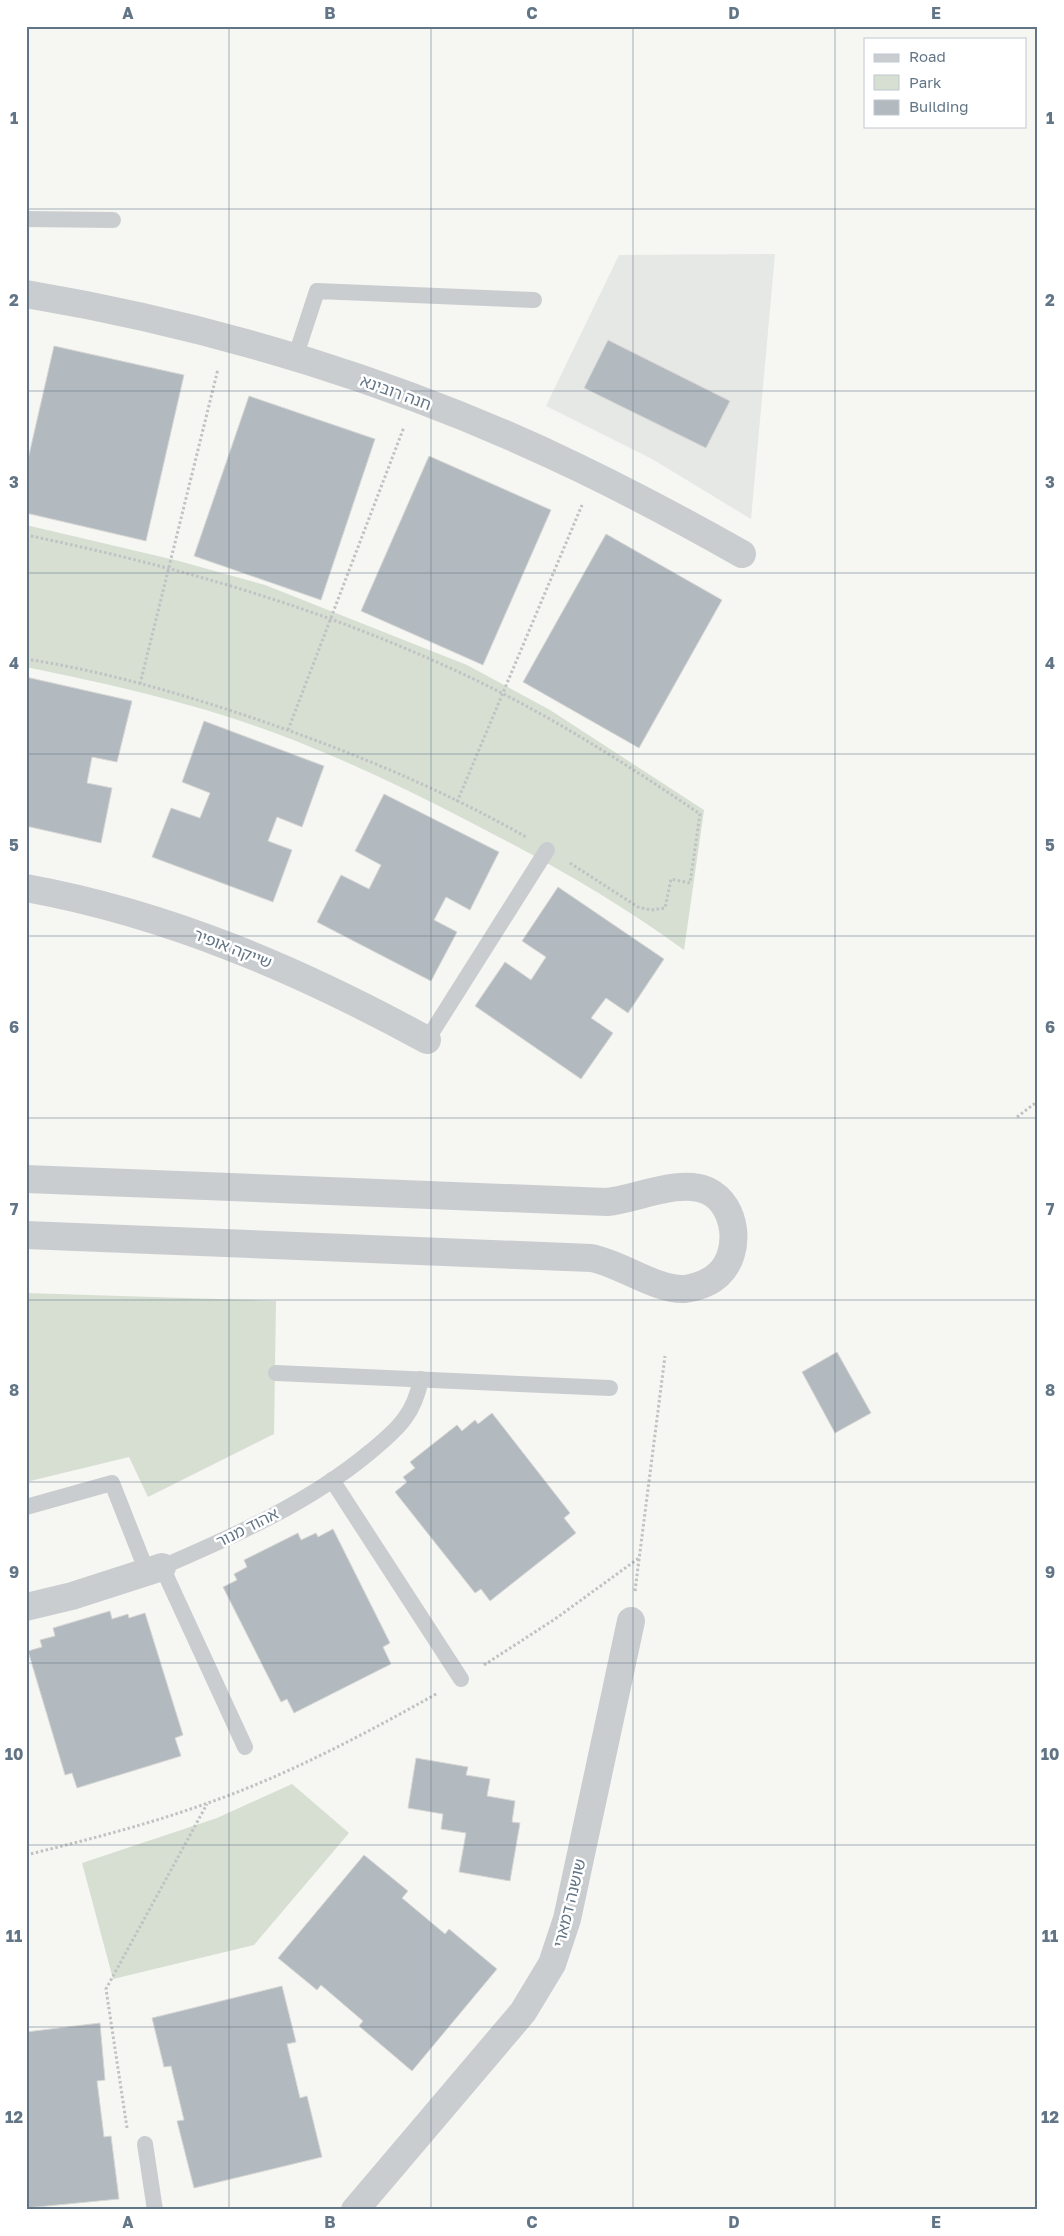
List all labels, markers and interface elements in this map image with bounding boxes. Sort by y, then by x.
text: A [122,3,134,23]
text: B [324,3,336,23]
text: C [526,3,538,23]
text: D [728,3,740,23]
text: E [931,3,941,23]
legend [864,38,1026,128]
text: Road [909,47,946,65]
text: Park [909,73,942,91]
text: Building [909,97,969,115]
text: 1 [10,108,18,128]
text: 1 [1046,108,1054,128]
text: 2 [9,290,19,310]
text: 2 [1045,290,1055,310]
street label: חנה רובינא [358,370,434,414]
text: 3 [9,472,19,492]
text: 3 [1045,472,1055,492]
text: 4 [9,653,19,673]
text: 4 [1045,653,1055,673]
text: 5 [9,835,19,855]
text: 5 [1045,835,1055,855]
street label: שייקה אופיר [191,924,275,972]
text: 6 [9,1017,19,1037]
text: 6 [1045,1017,1055,1037]
text: 7 [10,1199,19,1219]
text: 7 [1046,1199,1055,1219]
text: 8 [9,1380,19,1400]
text: 8 [1045,1380,1055,1400]
street label: אהוד מנור [212,1503,282,1551]
text: 9 [9,1562,19,1582]
text: 9 [1045,1562,1055,1582]
text: 10 [5,1744,23,1764]
text: 10 [1041,1744,1059,1764]
street label: שושנה דמארי [548,1857,590,1949]
text: 11 [6,1926,22,1946]
text: 11 [1042,1926,1058,1946]
text: 12 [5,2107,23,2127]
text: 12 [1041,2107,1059,2127]
text: A [122,2212,134,2232]
text: B [324,2212,336,2232]
text: C [526,2212,538,2232]
text: D [728,2212,740,2232]
text: E [931,2212,941,2232]

